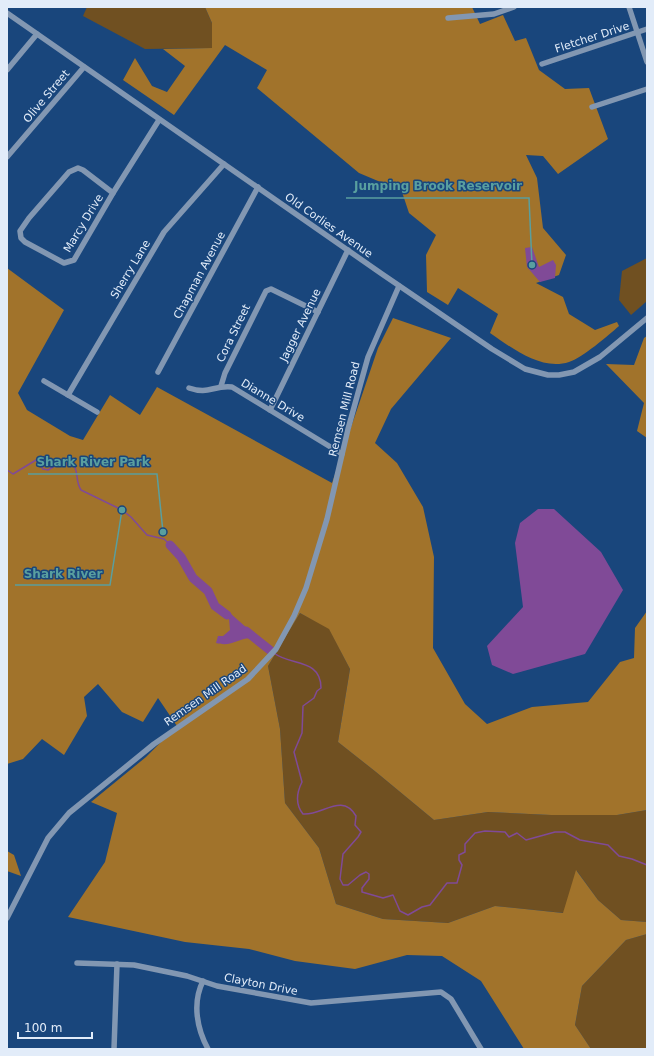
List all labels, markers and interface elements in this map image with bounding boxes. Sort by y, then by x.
street label: Fletcher Drive [553,19,631,56]
street label: Olive Street [21,67,73,125]
callout: Jumping Brook Reservoir [346,174,529,198]
text: Jumping Brook Reservoir [353,179,522,193]
street label: Old Corlies Avenue [282,190,375,261]
street label: Marcy Drive [61,191,106,255]
street label: Chapman Avenue [171,229,228,321]
street label: Sherry Lane [108,237,153,301]
street label: Jagger Avenue [277,286,324,365]
street label: Cora Street [214,302,253,364]
street label: Remsen Mill Road [326,360,363,458]
street label: Dianne Drive [239,376,307,425]
callout: Shark River Park [28,450,157,474]
text: Shark River Park [36,455,151,469]
callout: Shark River [15,561,110,585]
text: Shark River [24,567,102,581]
street label: Remsen Mill Road [162,662,249,729]
street label: Clayton Drive [223,971,299,998]
scale bar [18,1014,92,1040]
text: 100 m [24,1021,62,1035]

